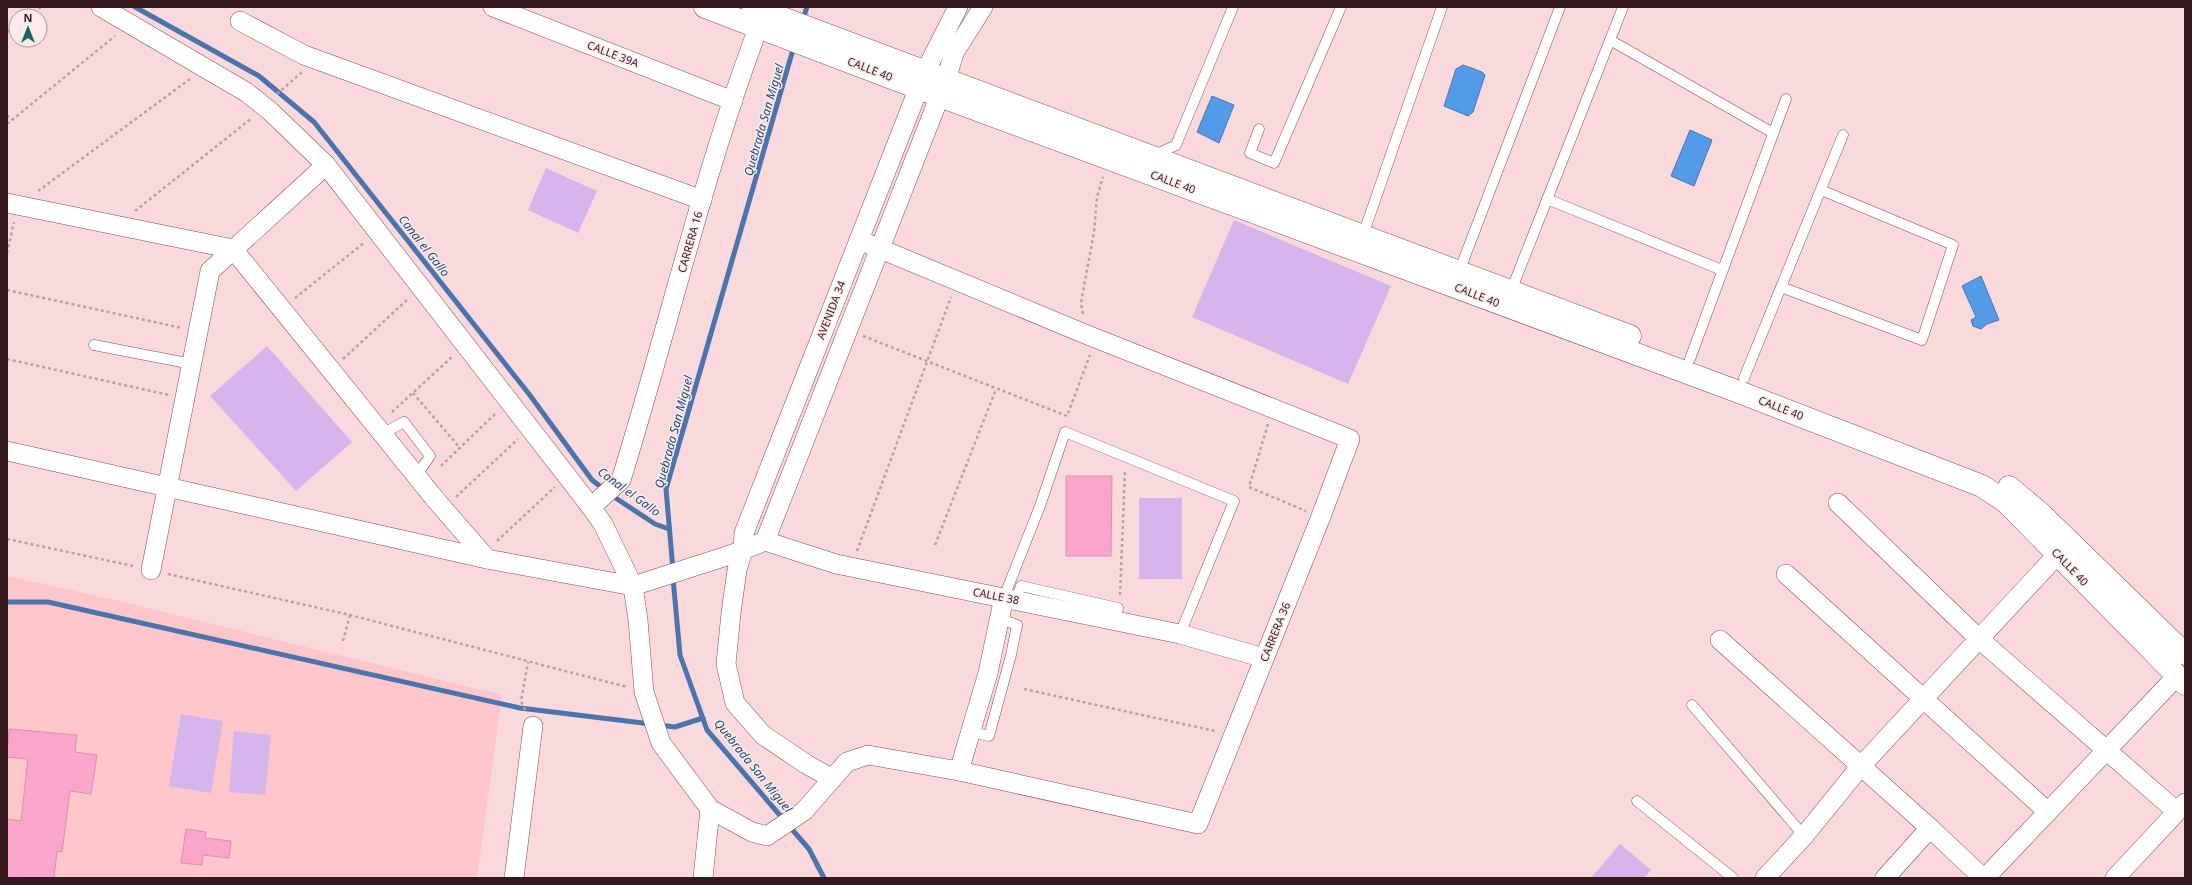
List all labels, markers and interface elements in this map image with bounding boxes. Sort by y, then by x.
north arrow [8,8,48,48]
text: N [24,10,32,25]
street label: CALLE 39A [585,37,642,71]
street label: CALLE 40 [846,53,895,84]
water label: Quebrada San Miguel [739,61,788,178]
street label: CALLE 40 [1148,166,1198,197]
street label: CARRERA 16 [674,209,705,274]
water label: Canal el Gallo [395,211,454,280]
street label: AVENIDA 34 [812,278,849,341]
street label: CALLE 40 [1453,279,1502,310]
water label: Quebrada San Miguel [650,373,697,490]
street label: CALLE 40 [1757,392,1806,423]
water label: Canal el Gallo [594,463,664,520]
street label: CALLE 40 [2049,545,2092,589]
street label: CALLE 38 [972,584,1021,607]
street label: CARRERA 36 [1256,600,1293,664]
water label: Quebrada San Miguel [710,715,797,817]

